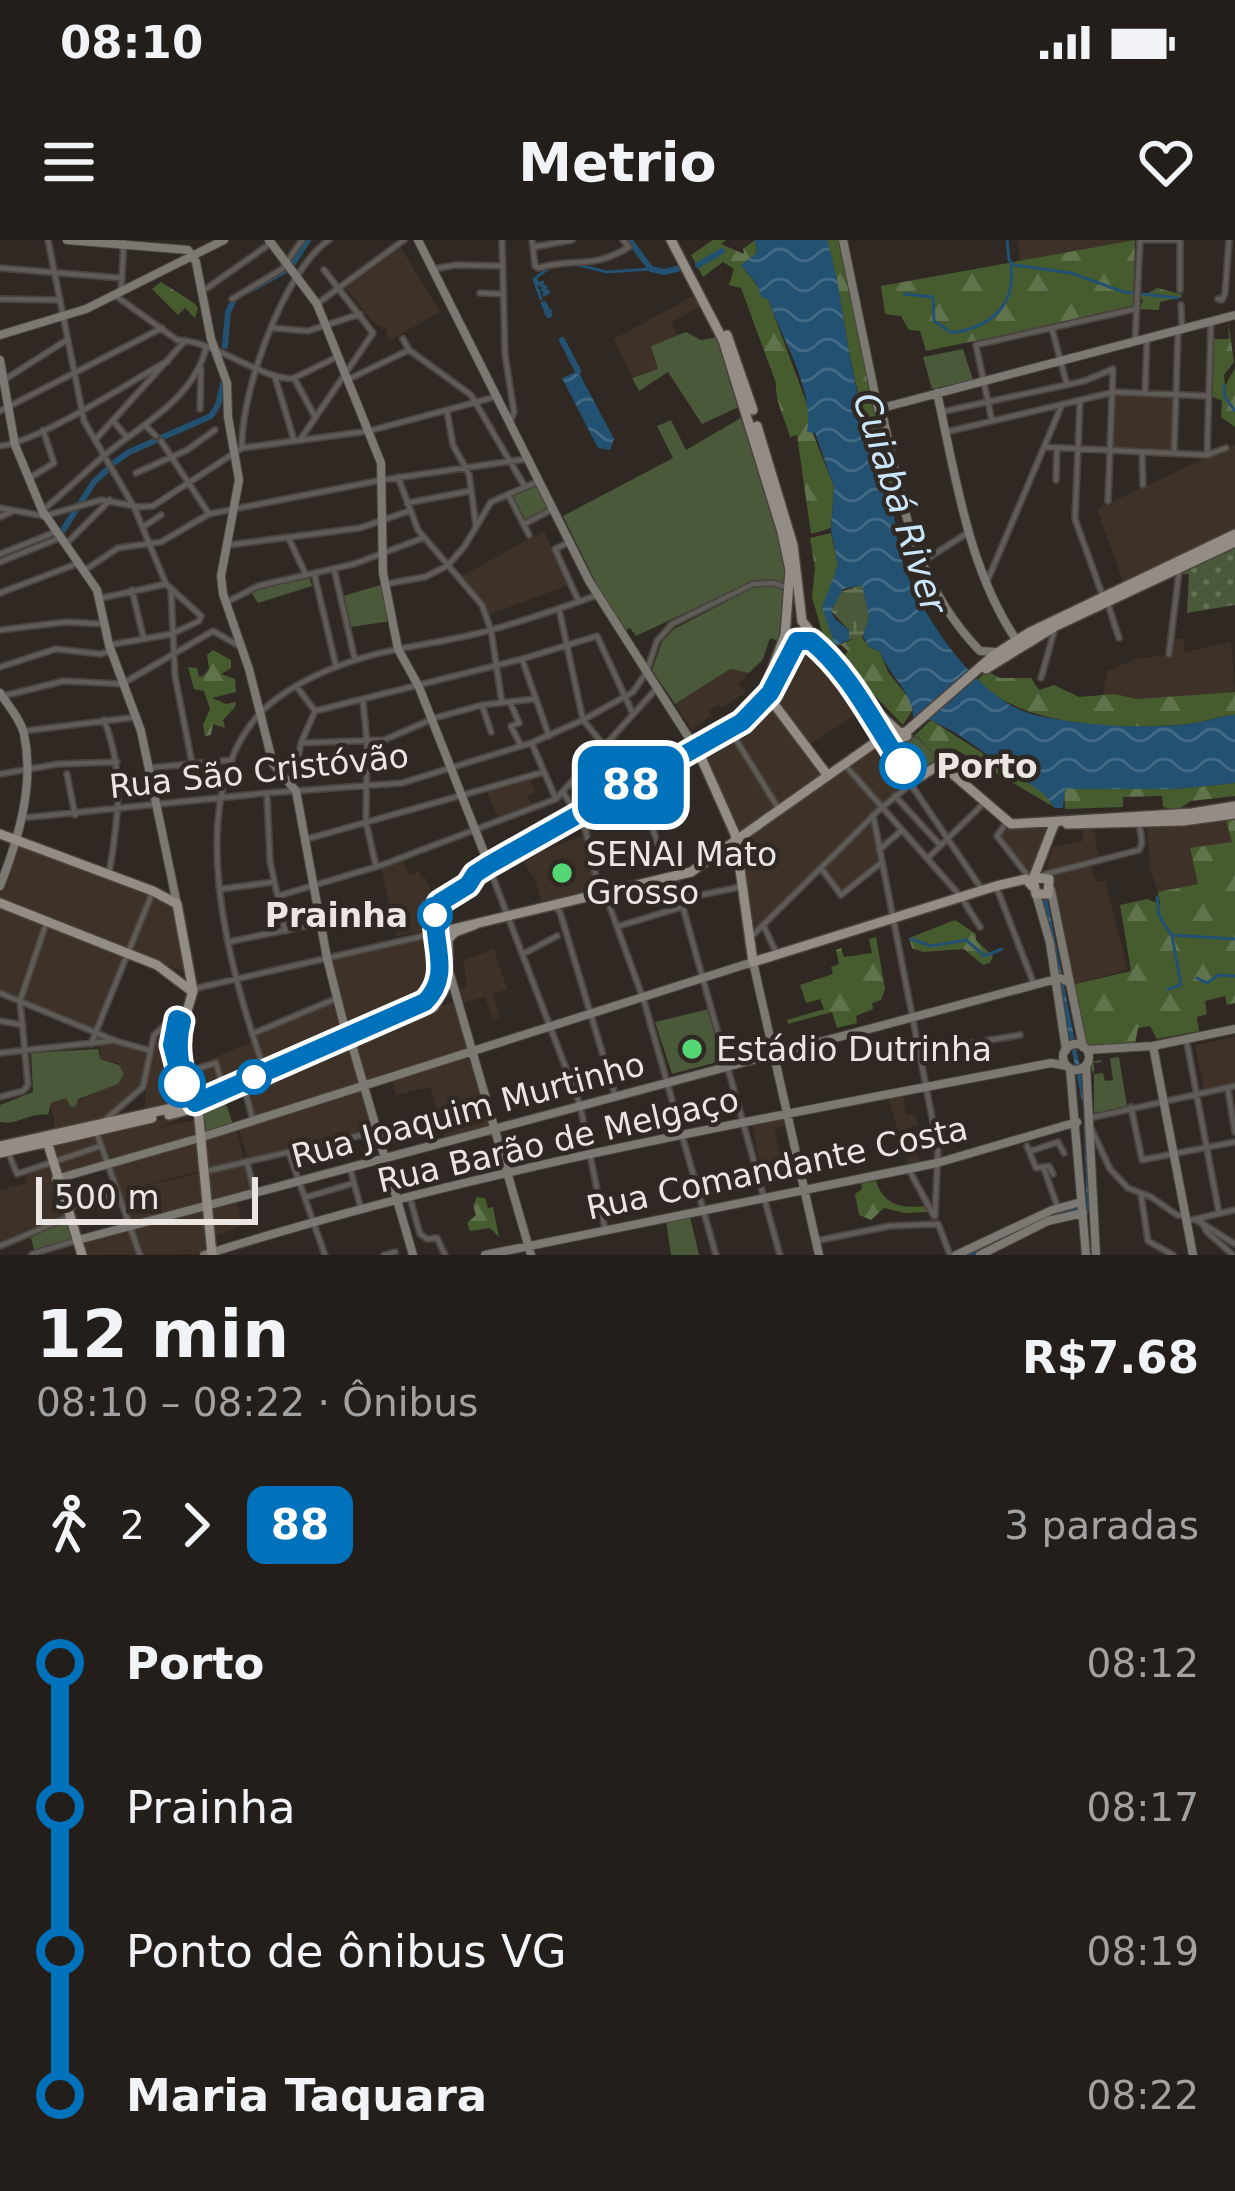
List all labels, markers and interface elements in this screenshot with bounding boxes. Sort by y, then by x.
text: 08:10 [60,16,203,69]
icon: menu [36,129,102,195]
icon: heart [1133,129,1199,195]
text: Metrio [518,131,717,194]
water label: Cuiabá River [845,387,956,621]
street label: Rua São Cristóvão [107,736,411,806]
marker: Porto [881,744,925,788]
line badge: 88 [577,746,685,824]
place label: Porto [936,747,1038,786]
text: 88 [602,760,660,809]
place label: SENAI Mato Grosso [586,835,777,912]
marker: SENAI Mato Grosso [549,860,575,886]
place label: Prainha [265,896,408,935]
marker: Prainha [419,899,451,931]
place label: Estádio Dutrinha [716,1030,992,1069]
marker: Estádio Dutrinha [679,1036,705,1062]
street label: Rua Joaquim Murtinho [287,1044,649,1176]
unlabelled marker [238,1061,270,1093]
unlabelled marker [160,1062,204,1106]
street label: Rua Barão de Melgaço [374,1079,742,1201]
street label: Rua Comandante Costa [583,1108,971,1228]
scale bar [36,1171,258,1224]
text: 500 m [54,1178,160,1217]
text: 12 min [36,1296,289,1373]
text: R$7.68 [1022,1331,1199,1384]
text: 08:10 – 08:22 · Ônibus [36,1380,478,1425]
icon: walk [36,1492,102,1558]
icon: forward [163,1492,229,1558]
text: 88 [271,1500,329,1549]
text: 2 [120,1503,145,1548]
text: 3 paradas [1004,1503,1199,1548]
text: Porto [126,1637,265,1690]
text: 08:12 [1087,1641,1199,1686]
text: Prainha [126,1781,296,1834]
text: 08:17 [1087,1785,1199,1830]
text: Ponto de ônibus VG [126,1925,567,1978]
text: 08:19 [1087,1929,1199,1974]
text: Maria Taquara [126,2069,487,2122]
text: 08:22 [1087,2073,1199,2118]

